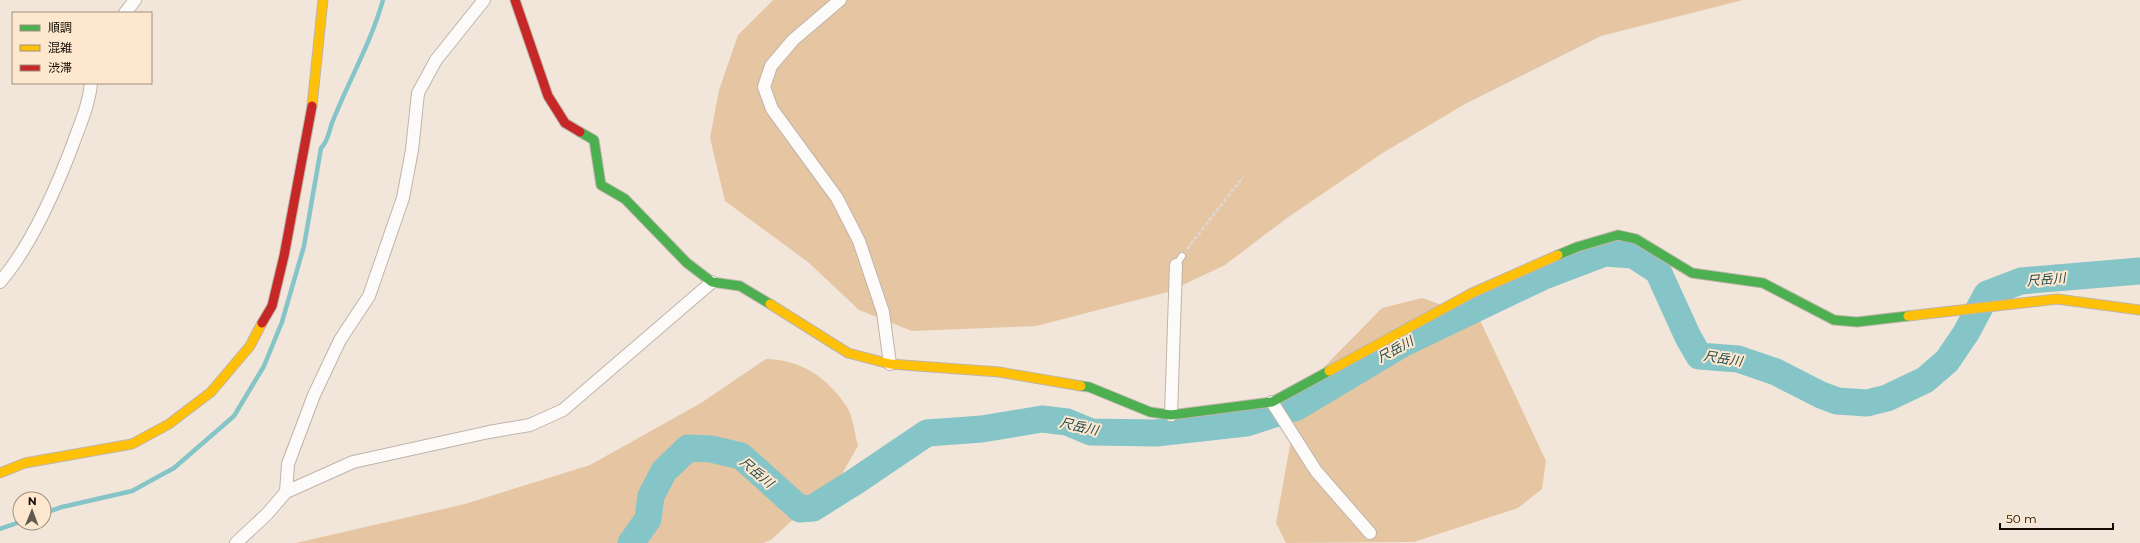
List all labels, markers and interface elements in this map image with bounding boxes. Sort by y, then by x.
legend [12,12,152,84]
text: 順調 [48,20,72,35]
text: 混雑 [48,40,72,55]
text: 渋滞 [48,60,72,75]
water label: 尺岳川 [2026,269,2068,289]
water label: 尺岳川 [1374,332,1418,365]
water label: 尺岳川 [1702,347,1745,369]
water label: 尺岳川 [1058,414,1102,439]
water label: 尺岳川 [737,453,779,492]
north arrow [12,491,52,531]
text: N [28,494,37,508]
scale bar [2000,505,2113,531]
text: 50 m [2006,511,2037,526]

